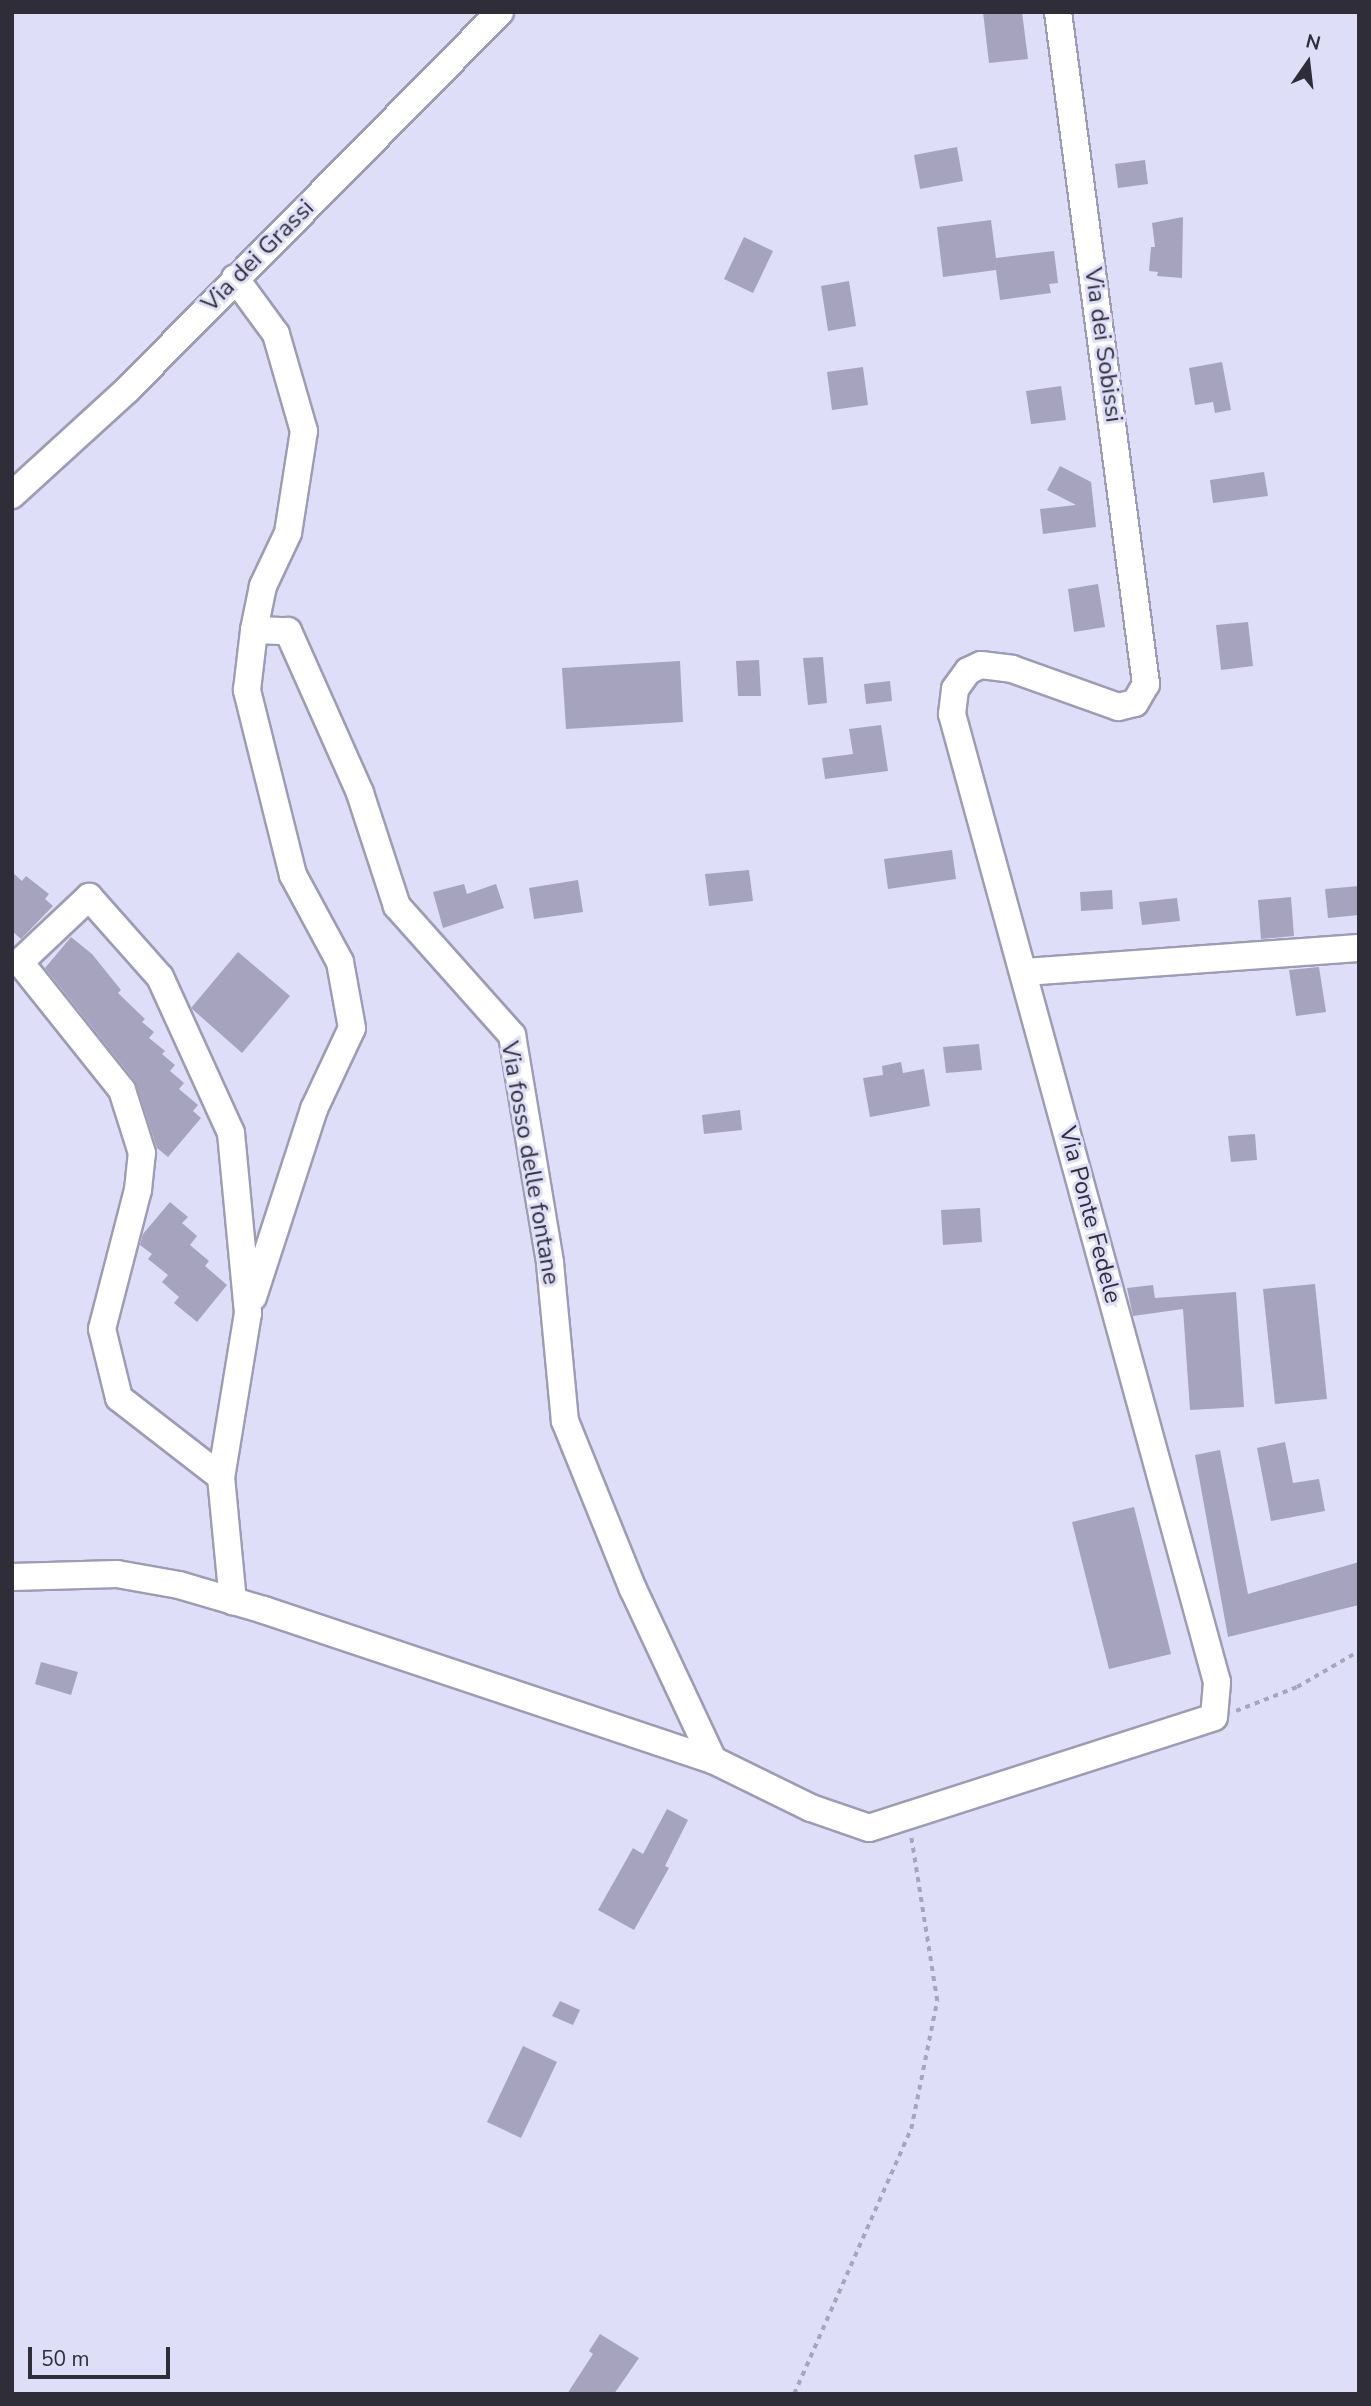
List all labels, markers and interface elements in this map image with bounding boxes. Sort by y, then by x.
north arrow [1273,28,1343,98]
text: N [1303,28,1323,57]
street label: Via dei Grassi [196,194,320,318]
street label: Via dei Sobissi [1078,266,1128,424]
street label: Via fosso delle fontane [494,1039,566,1287]
street label: Via Ponte Fedele [1053,1123,1127,1307]
scale bar [32,2332,173,2376]
text: 50 m [41,2345,90,2373]

